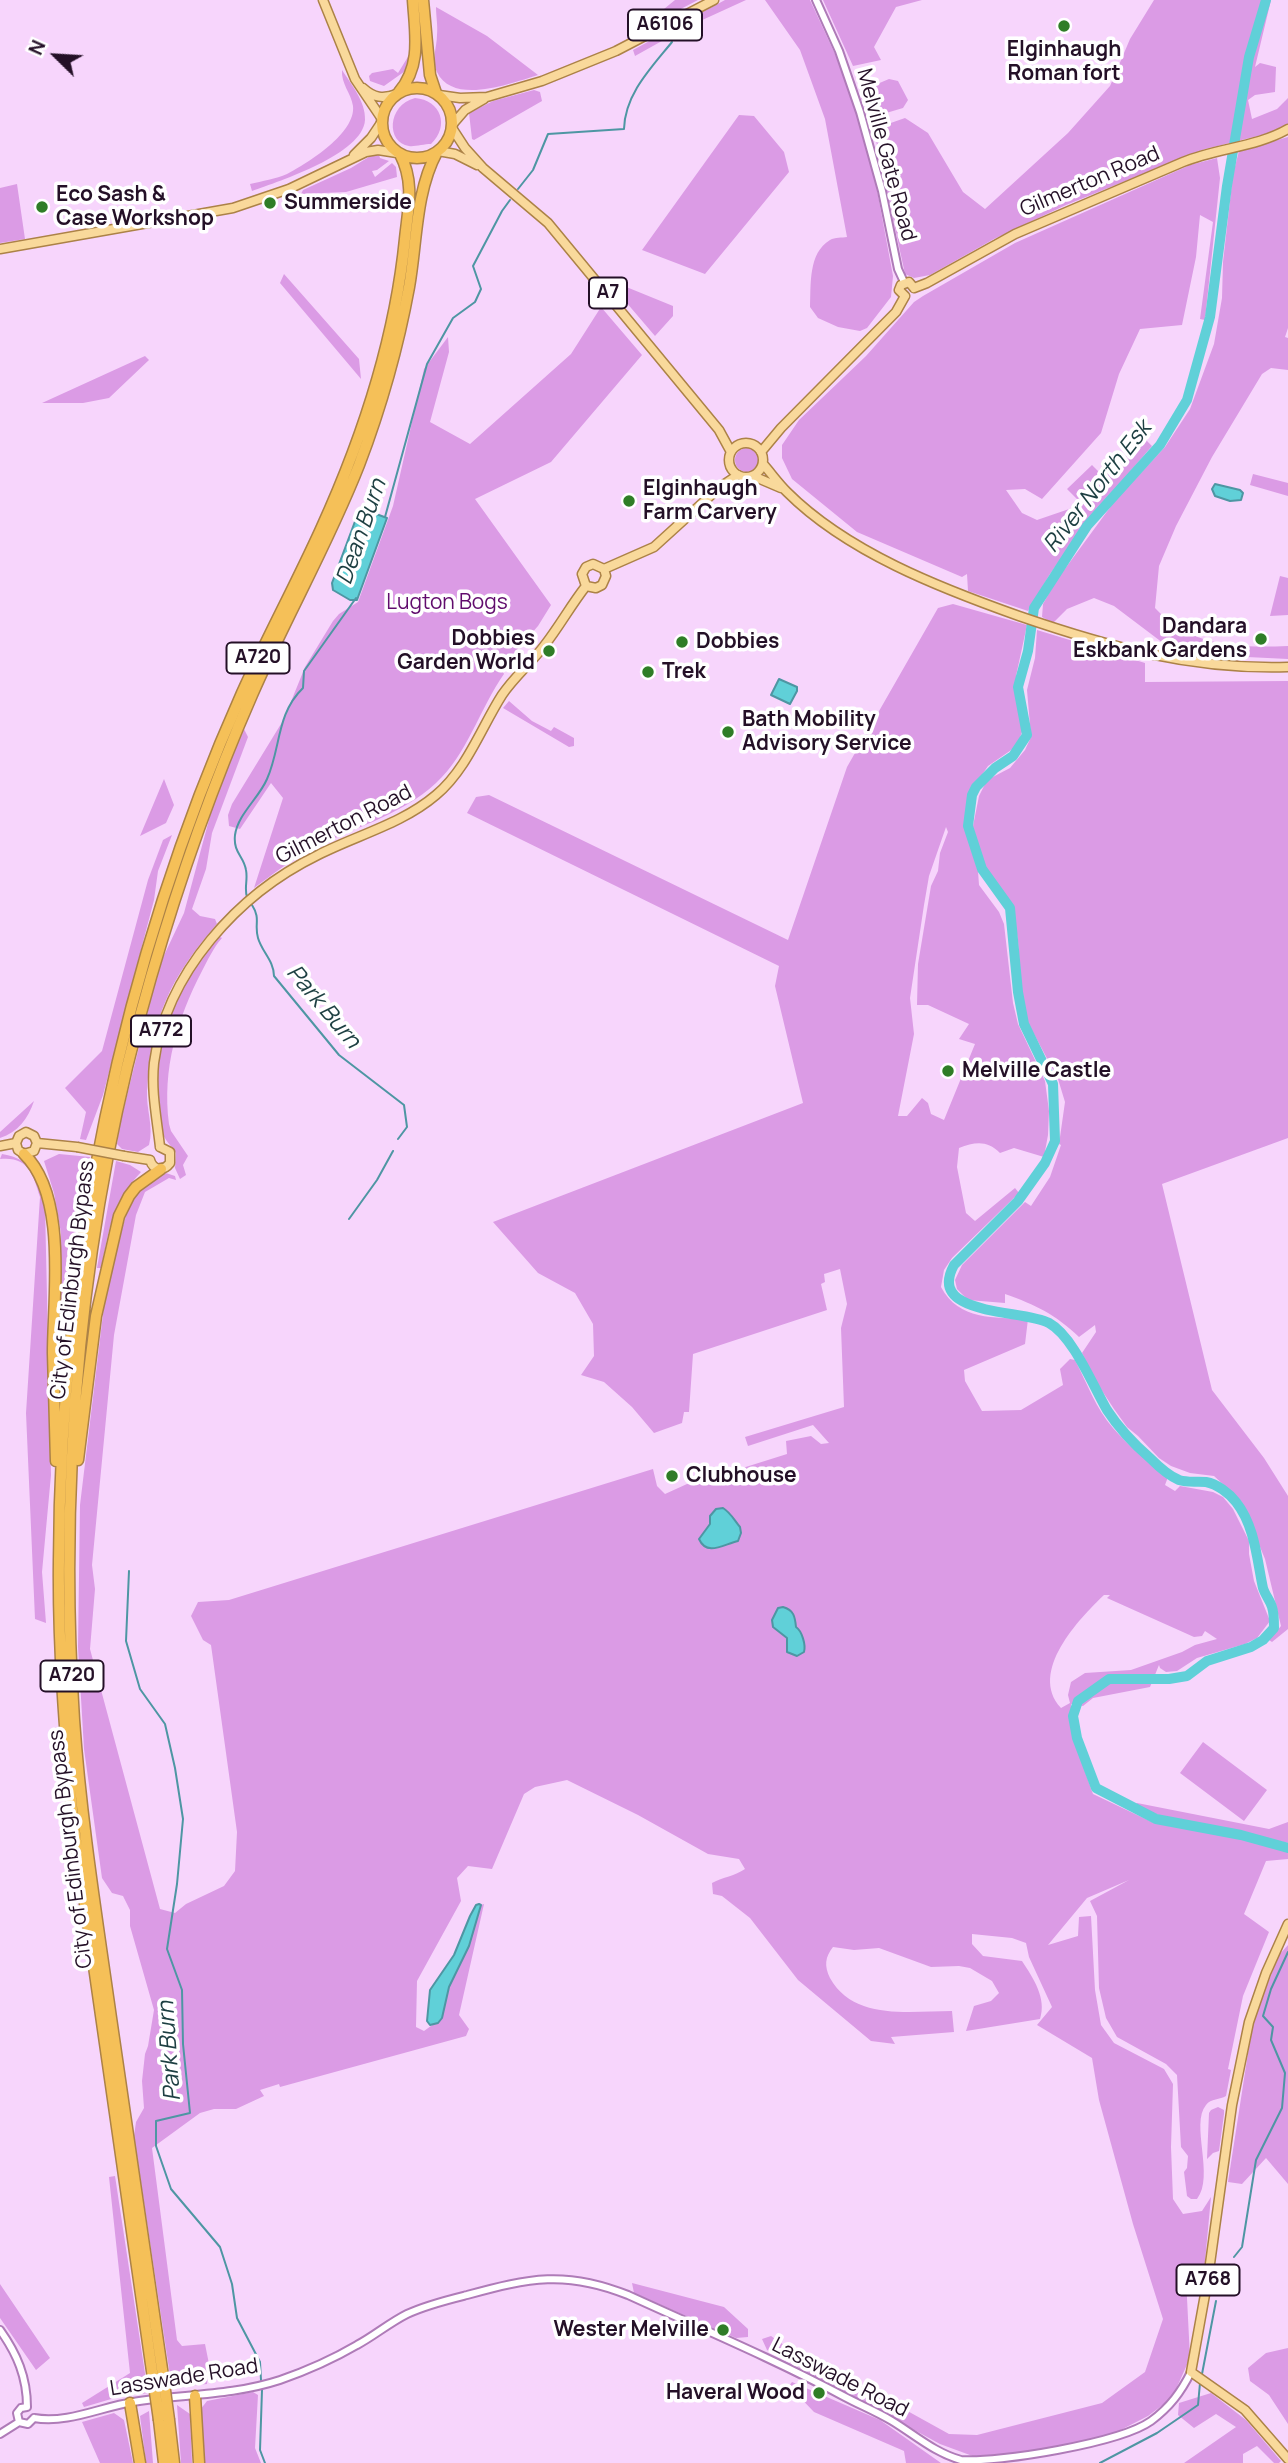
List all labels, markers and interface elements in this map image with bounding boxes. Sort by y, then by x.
road number: A6106 [628,10,702,41]
marker: Elginhaugh Roman fort [1056,18,1072,34]
north arrow [21,21,91,91]
text: N [22,36,51,59]
place label: Elginhaugh Roman fort [1007,37,1121,87]
street label: Melville Gate Road [851,66,921,244]
street label: Gilmerton Road [1016,141,1164,223]
place label: Eco Sash & Case Workshop [56,182,214,232]
place label: Summerside [284,190,412,216]
marker: Summerside [262,195,278,211]
marker: Eco Sash & Case Workshop [34,199,50,215]
road number: A7 [589,278,627,308]
water label: River North Esk [1038,416,1158,558]
water label: Dean Burn [331,476,393,588]
place label: Elginhaugh Farm Carvery [643,476,777,526]
marker: Elginhaugh Farm Carvery [621,493,637,509]
park label: Lugton Bogs [386,590,508,616]
place label: Dandara Eskbank Gardens [1073,614,1247,664]
place label: Dobbies Garden World [397,626,535,676]
place label: Dobbies [696,629,779,655]
marker: Dandara Eskbank Gardens [1253,631,1269,647]
marker: Dobbies [674,634,690,650]
road number: A720 [226,642,290,674]
marker: Dobbies Garden World [541,643,557,659]
place label: Trek [662,659,706,685]
marker: Trek [640,664,656,680]
place label: Bath Mobility Advisory Service [742,707,912,757]
marker: Bath Mobility Advisory Service [720,724,736,740]
street label: Gilmerton Road [272,780,416,870]
water label: Park Burn [280,960,366,1054]
road number: A772 [131,1015,191,1046]
place label: Melville Castle [962,1058,1111,1084]
marker: Melville Castle [940,1063,956,1079]
street label: City of Edinburgh Bypass [46,1159,100,1401]
place label: Clubhouse [686,1463,797,1489]
marker: Clubhouse [664,1468,680,1484]
road number: A720 [41,1660,104,1692]
street label: City of Edinburgh Bypass [44,1728,98,1970]
water label: Park Burn [153,2000,187,2102]
road number: A768 [1176,2264,1240,2296]
place label: Wester Melville [554,2317,709,2343]
marker: Wester Melville [715,2322,731,2338]
street label: Lasswade Road [768,2333,912,2423]
street label: Lasswade Road [108,2354,260,2402]
place label: Haveral Wood [666,2380,805,2406]
marker: Haveral Wood [811,2385,827,2401]

